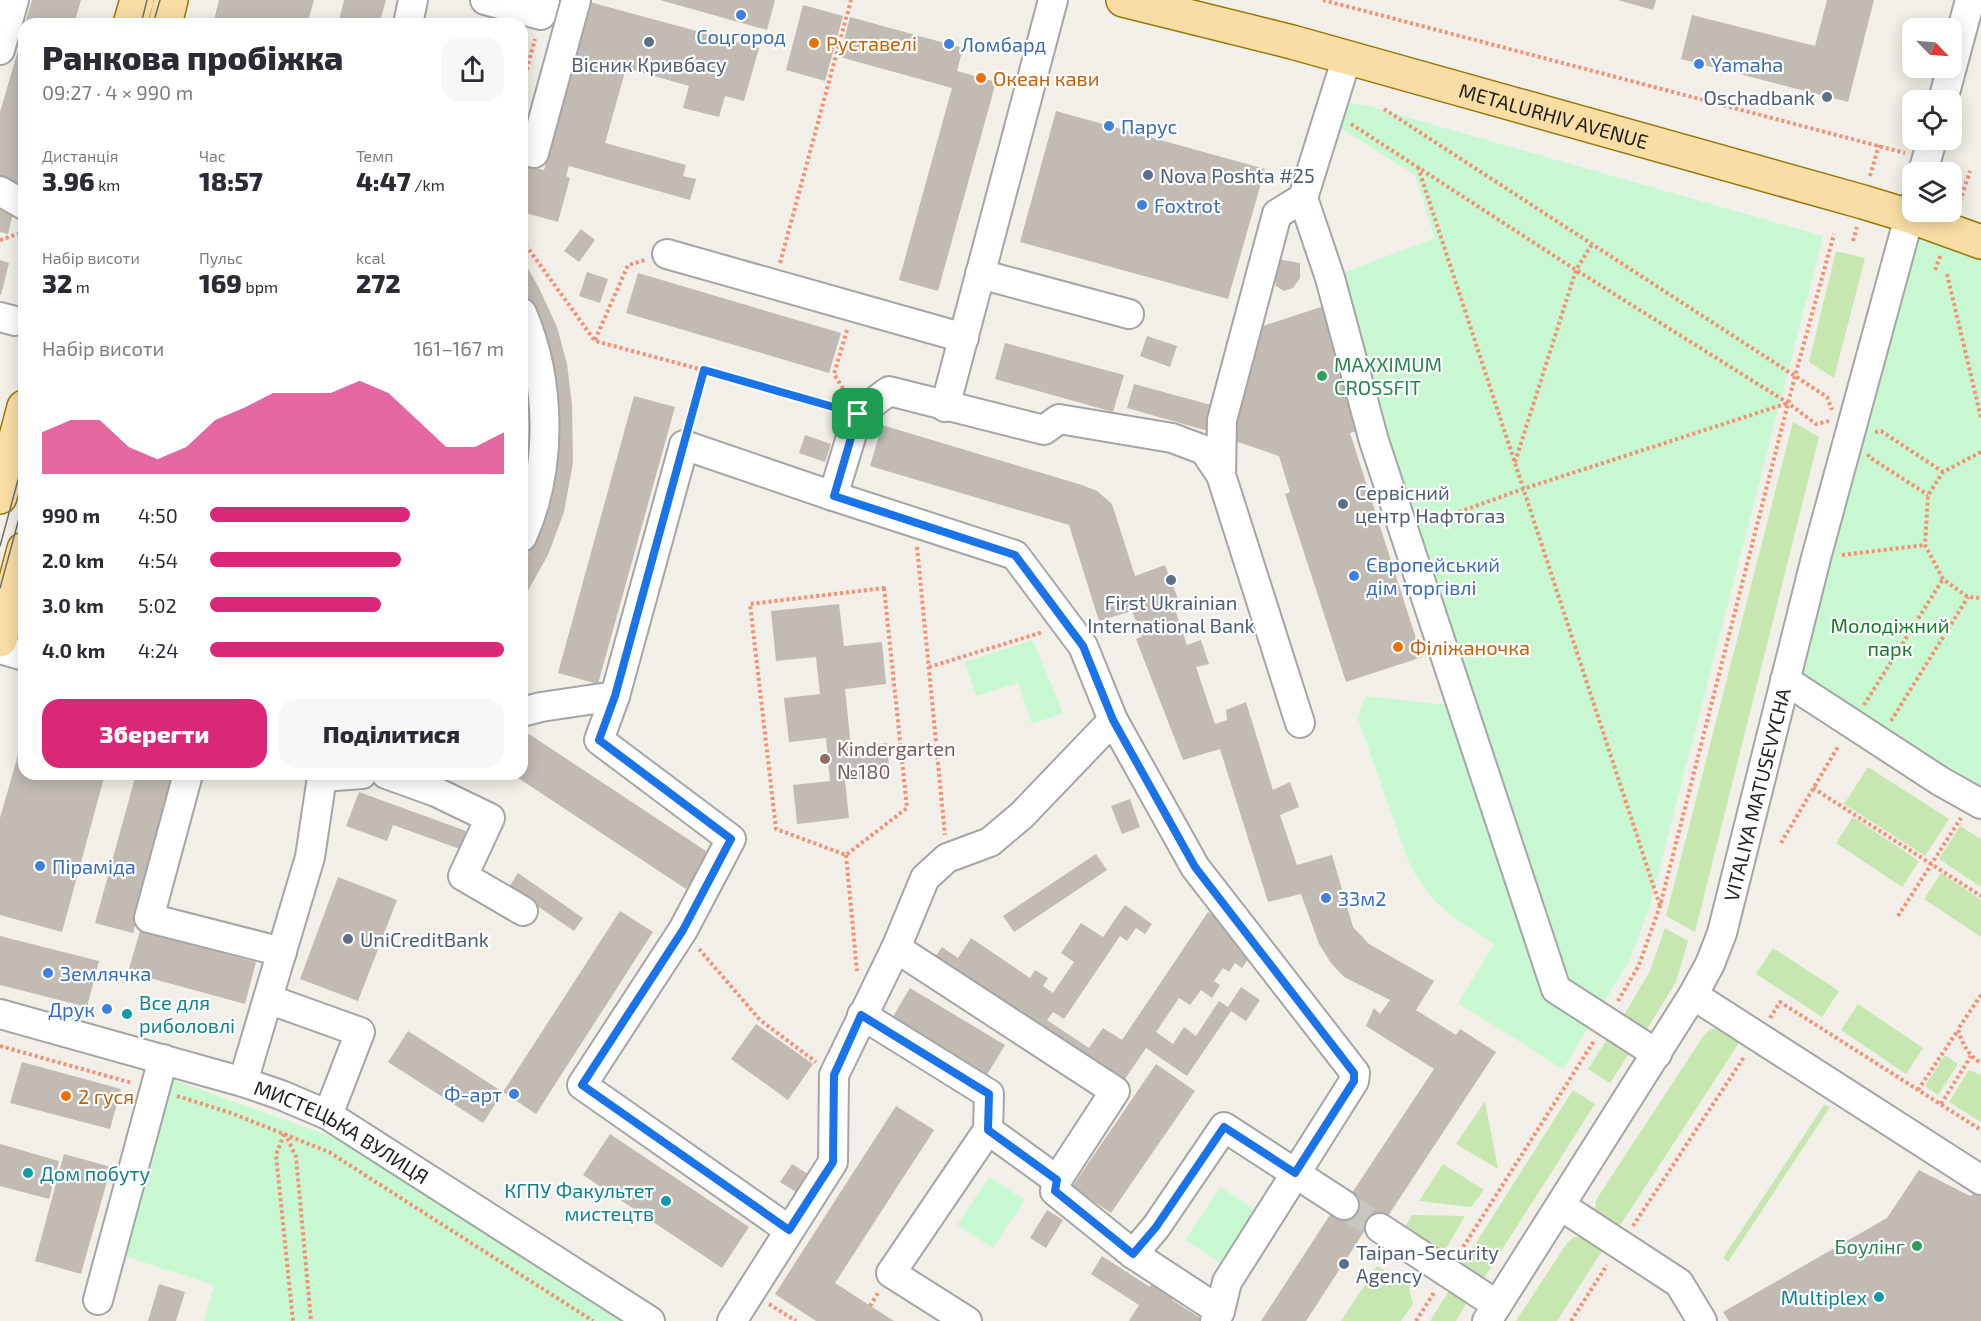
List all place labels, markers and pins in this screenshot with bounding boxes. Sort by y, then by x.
marker: Соцгород [734,8,748,22]
place label: Соцгород [696,24,786,48]
place label: Руставелі [826,31,917,56]
place label: Ломбард [961,32,1046,56]
marker: Вісник Кривбасу [642,35,656,49]
marker: Руставелі [807,36,821,50]
marker: Ломбард [942,37,956,51]
place label: Вісник Кривбасу [571,52,727,77]
place label: Yamaha [1711,52,1783,76]
marker: Yamaha [1692,57,1706,71]
place label: Океан кави [993,66,1099,90]
marker: Океан кави [974,71,988,85]
place label: Oschadbank [1703,85,1815,109]
marker: Oschadbank [1820,90,1834,104]
place label: Парус [1121,114,1178,139]
marker: Парус [1102,119,1116,133]
place label: Nova Poshta #25 [1160,163,1315,187]
marker: Nova Poshta #25 [1141,168,1155,182]
place label: Foxtrot [1154,193,1221,217]
marker: Foxtrot [1135,198,1149,212]
place label: MAXXIMUM CROSSFIT [1334,352,1442,399]
marker: MAXXIMUM CROSSFIT [1315,369,1329,383]
pin [832,388,883,439]
place label: Сервісний центр Нафтогаз [1355,480,1505,527]
marker: Сервісний центр Нафтогаз [1336,497,1350,511]
place label: Європейський дім торгівлі [1366,552,1500,599]
marker: Європейський дім торгівлі [1347,569,1361,583]
marker: First Ukrainian International Bank [1164,573,1178,587]
place label: First Ukrainian International Bank [1087,590,1255,637]
place label: Філіжаночка [1410,635,1530,659]
marker: Філіжаночка [1391,640,1405,654]
place label: Kindergarten №180 [837,736,956,783]
marker: Kindergarten №180 [818,752,832,766]
place label: Піраміда [52,854,136,878]
marker: Піраміда [33,859,47,873]
place label: 33м2 [1338,886,1386,910]
marker: 33м2 [1319,891,1333,905]
place label: UniCreditBank [360,927,489,951]
marker: UniCreditBank [341,932,355,946]
place label: Землячка [60,961,151,985]
marker: Землячка [41,966,55,980]
place label: Все для риболовлі [139,990,235,1037]
place label: Друк [48,997,95,1022]
marker: Друк [100,1002,114,1016]
marker: Все для риболовлі [120,1007,134,1021]
place label: Ф-арт [444,1082,502,1106]
place label: 2 гуся [78,1084,134,1109]
marker: Ф-арт [507,1087,521,1101]
marker: 2 гуся [59,1089,73,1103]
place label: Дом побуту [40,1161,150,1186]
marker: Дом побуту [21,1166,35,1180]
place label: КГПУ Факультет мистецтв [504,1178,654,1225]
marker: КГПУ Факультет мистецтв [659,1194,673,1208]
place label: Боулінг [1835,1234,1905,1259]
marker: Боулінг [1910,1239,1924,1253]
place label: Taipan-Security Agency [1356,1240,1499,1287]
marker: Taipan-Security Agency [1337,1257,1351,1271]
place label: Multiplex [1781,1285,1867,1309]
marker: Multiplex [1872,1290,1886,1304]

